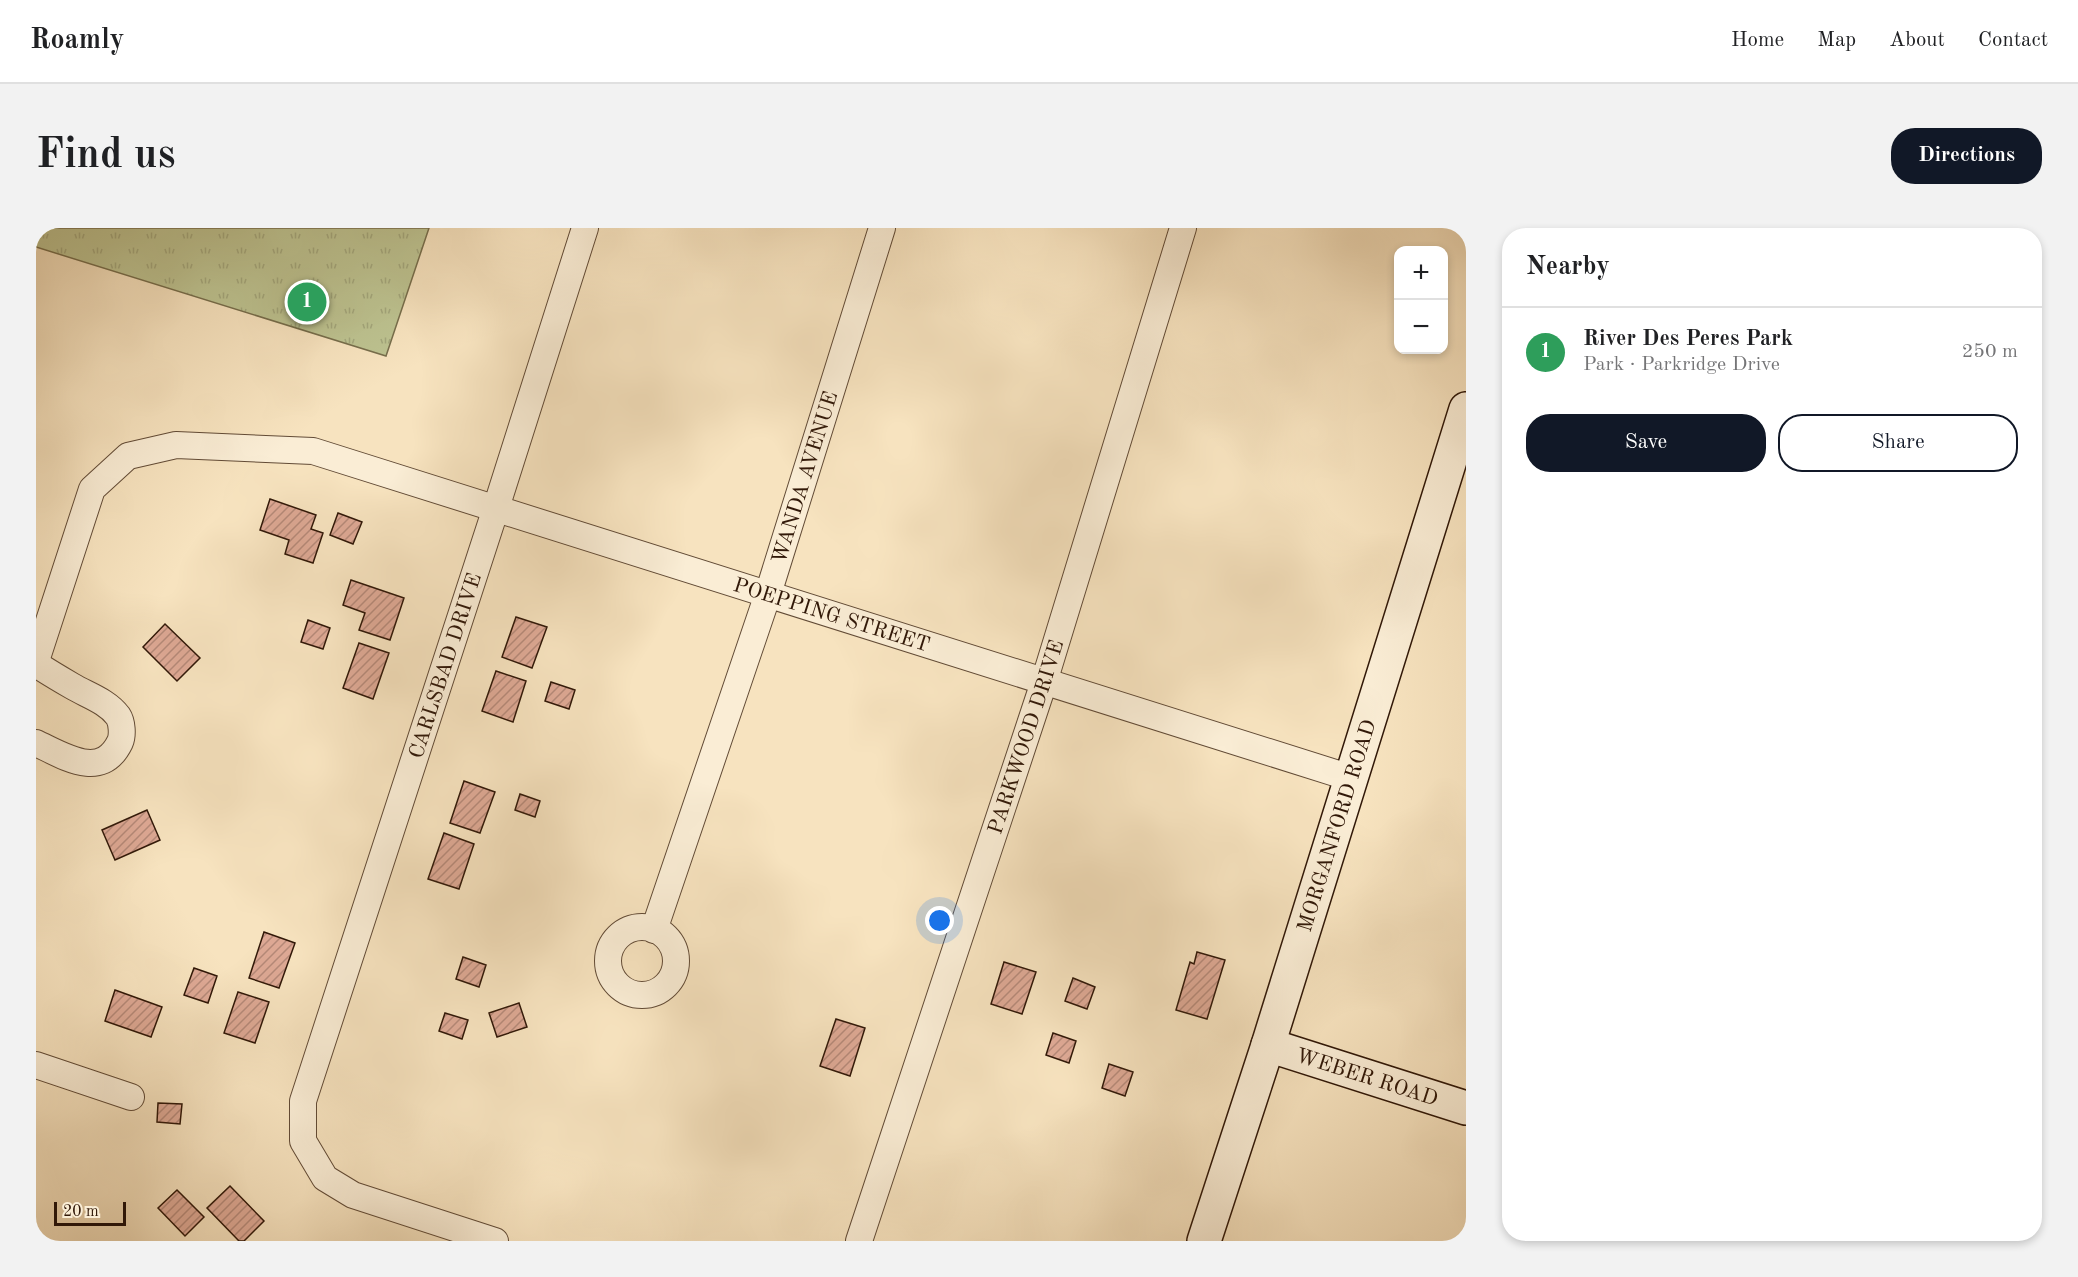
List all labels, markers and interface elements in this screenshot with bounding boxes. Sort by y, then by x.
text: Roamly [30,27,124,55]
text: Home [1731,30,1784,51]
text: Map [1817,30,1856,51]
text: About [1889,30,1945,51]
text: Contact [1978,30,2048,51]
button: Directions [1891,128,2042,184]
text: Find us [36,135,175,177]
map controls [1394,246,1448,354]
button: + [1394,246,1448,300]
text: Nearby [1526,254,1610,280]
pin: 1 [288,280,326,325]
button: − [1394,300,1448,354]
text: River Des Peres Park [1583,328,1793,350]
text: 1 [1540,342,1551,362]
text: 250 m [1962,342,2018,362]
text: Park · Parkridge Drive [1583,355,1780,375]
street label: WANDA AVENUE [769,389,842,566]
button: Save [1526,414,1766,472]
button: Share [1778,414,2018,472]
street label: CARLSBAD DRIVE [406,571,486,761]
street label: POEPPING STREET [731,575,932,657]
street label: PARKWOOD DRIVE [985,638,1068,837]
street label: MORGANFORD ROAD [1295,717,1381,935]
your location [925,906,954,935]
street label: WEBER ROAD [1293,1046,1440,1110]
scale bar [54,1199,126,1226]
text: 20 m [63,1204,99,1220]

